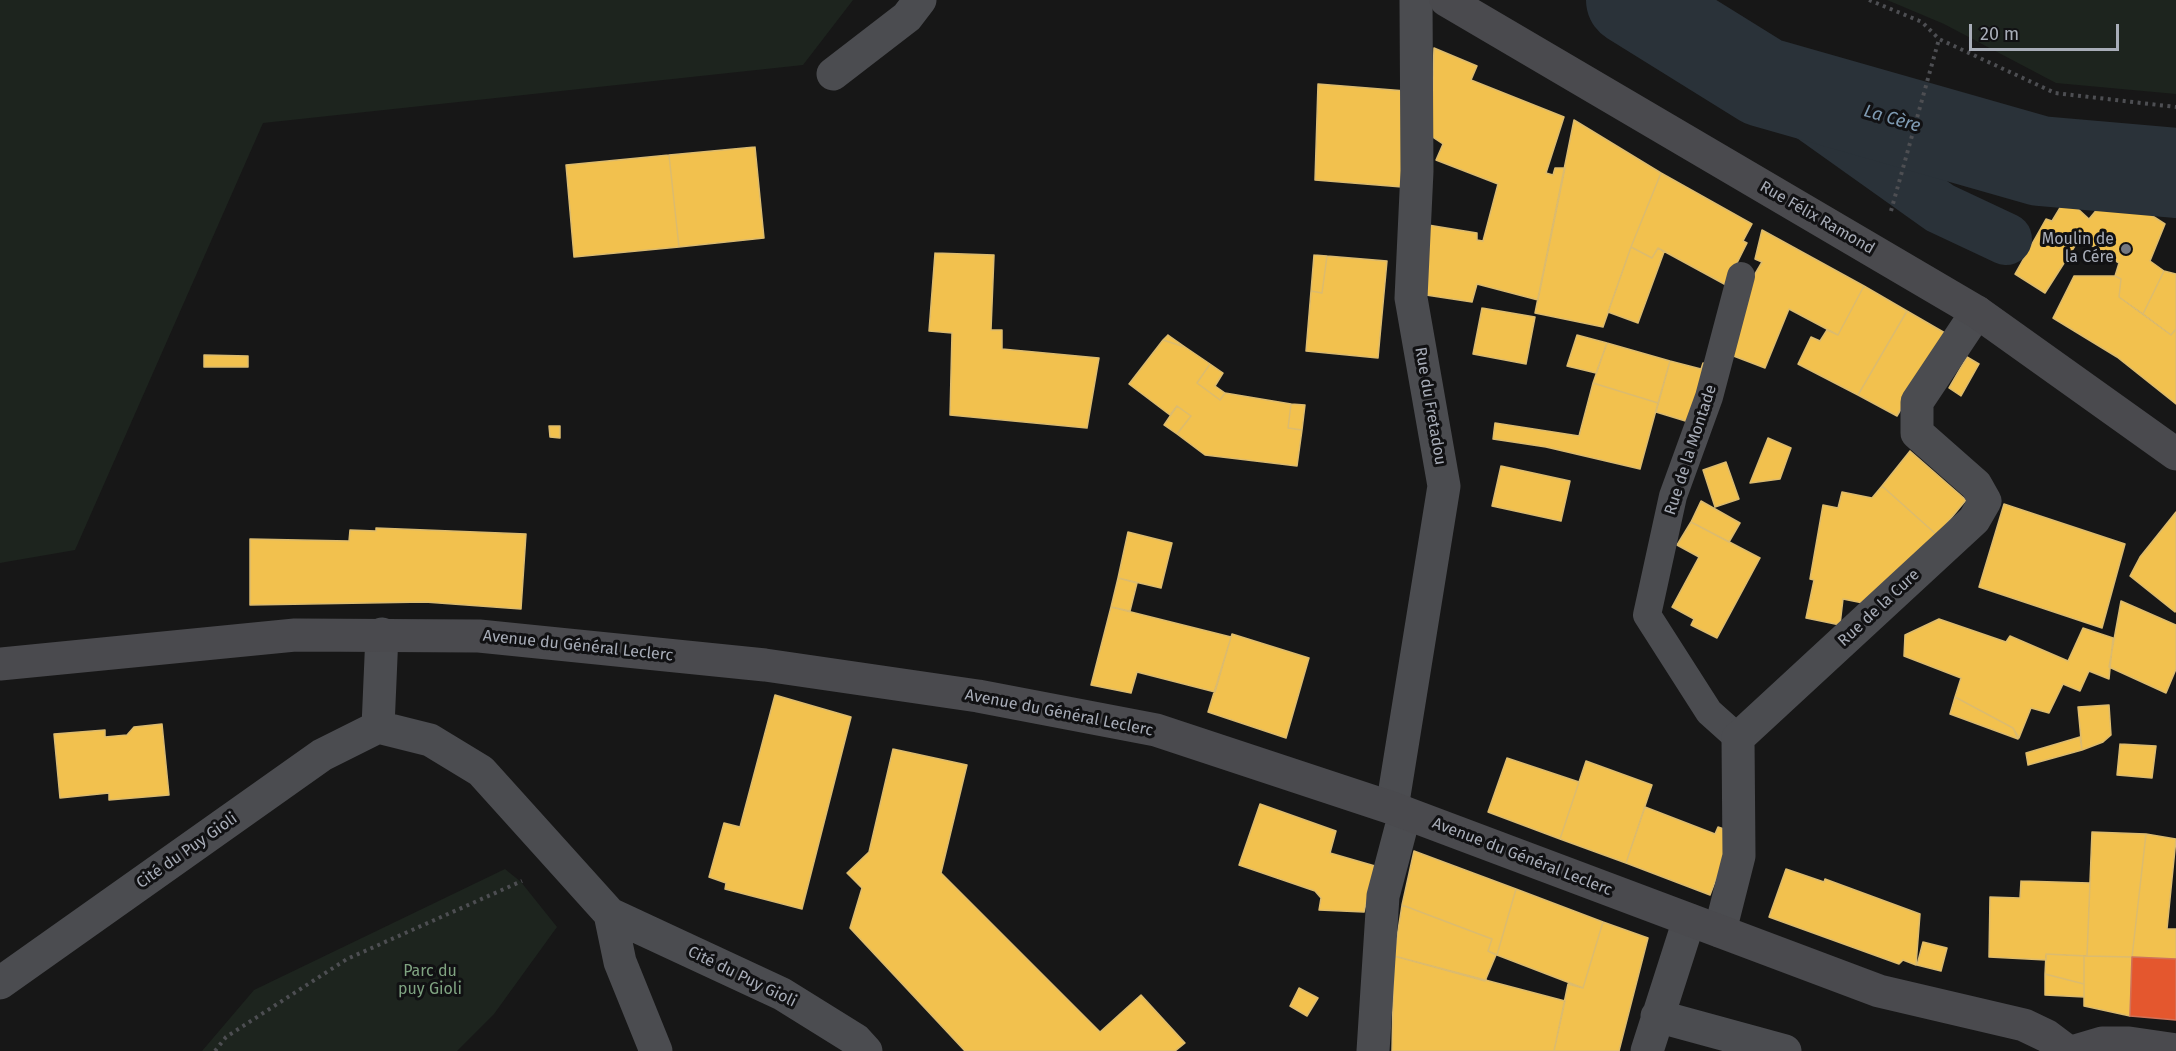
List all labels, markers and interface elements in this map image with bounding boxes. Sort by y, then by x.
scale bar [1972,12,2122,50]
text: 20 m [1980,23,2019,45]
water label: La Cère [1861,101,1923,137]
street label: Rue Félix Ramond [1756,177,1878,259]
place label: Moulin de la Cére [2042,230,2114,268]
marker: Moulin de la Cére [2119,242,2133,256]
street label: Rue du Fretadou [1410,346,1450,466]
street label: Rue de la Montade [1661,382,1721,518]
street label: Rue de la Cure [1834,565,1924,651]
street label: Avenue du Général Leclerc [482,626,674,666]
street label: Avenue du Général Leclerc [963,685,1155,741]
street label: Cité du Puy Gioli [133,809,241,893]
street label: Avenue du Général Leclerc [1429,814,1615,900]
street label: Cité du Puy Gioli [685,942,799,1012]
park label: Parc du puy Gioli [398,962,462,1000]

